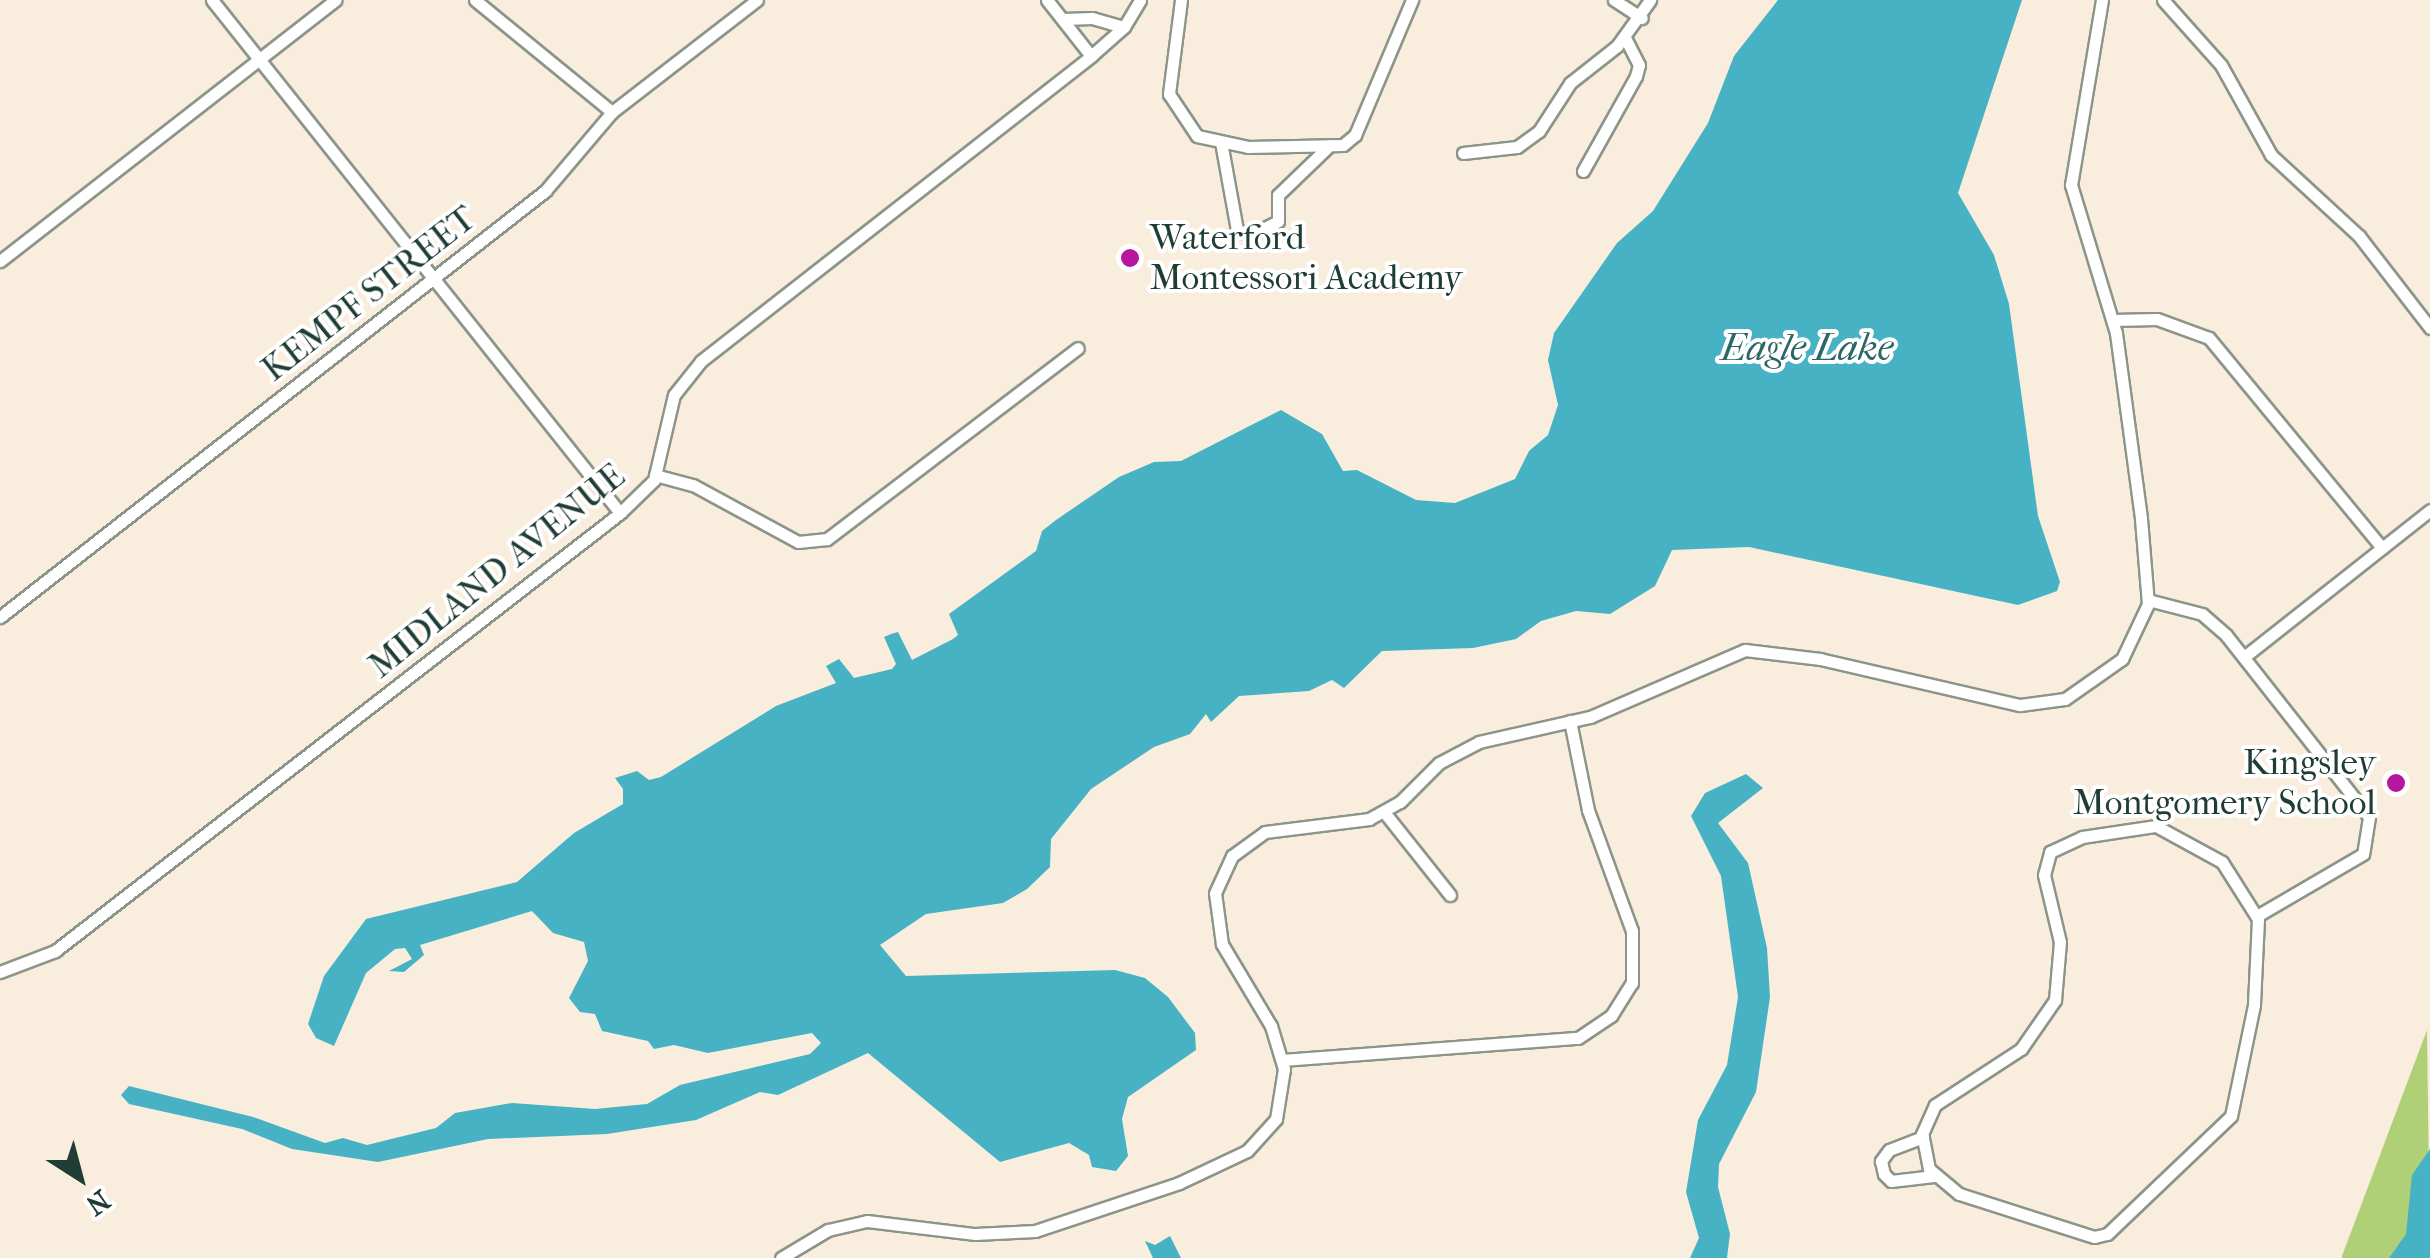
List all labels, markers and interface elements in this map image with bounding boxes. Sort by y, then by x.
street label: KEMPF STREET [254,198,484,390]
place label: Waterford Montessori Academy [1150,217,1462,299]
marker: Waterford Montessori Academy [1119,247,1141,269]
water label: Eagle Lake [1721,325,1893,371]
street label: MIDLAND AVENUE [361,455,633,687]
place label: Kingsley Montgomery School [2073,742,2376,824]
marker: Kingsley Montgomery School [2385,772,2407,794]
north arrow [30,1128,130,1228]
text: N [80,1183,116,1222]

